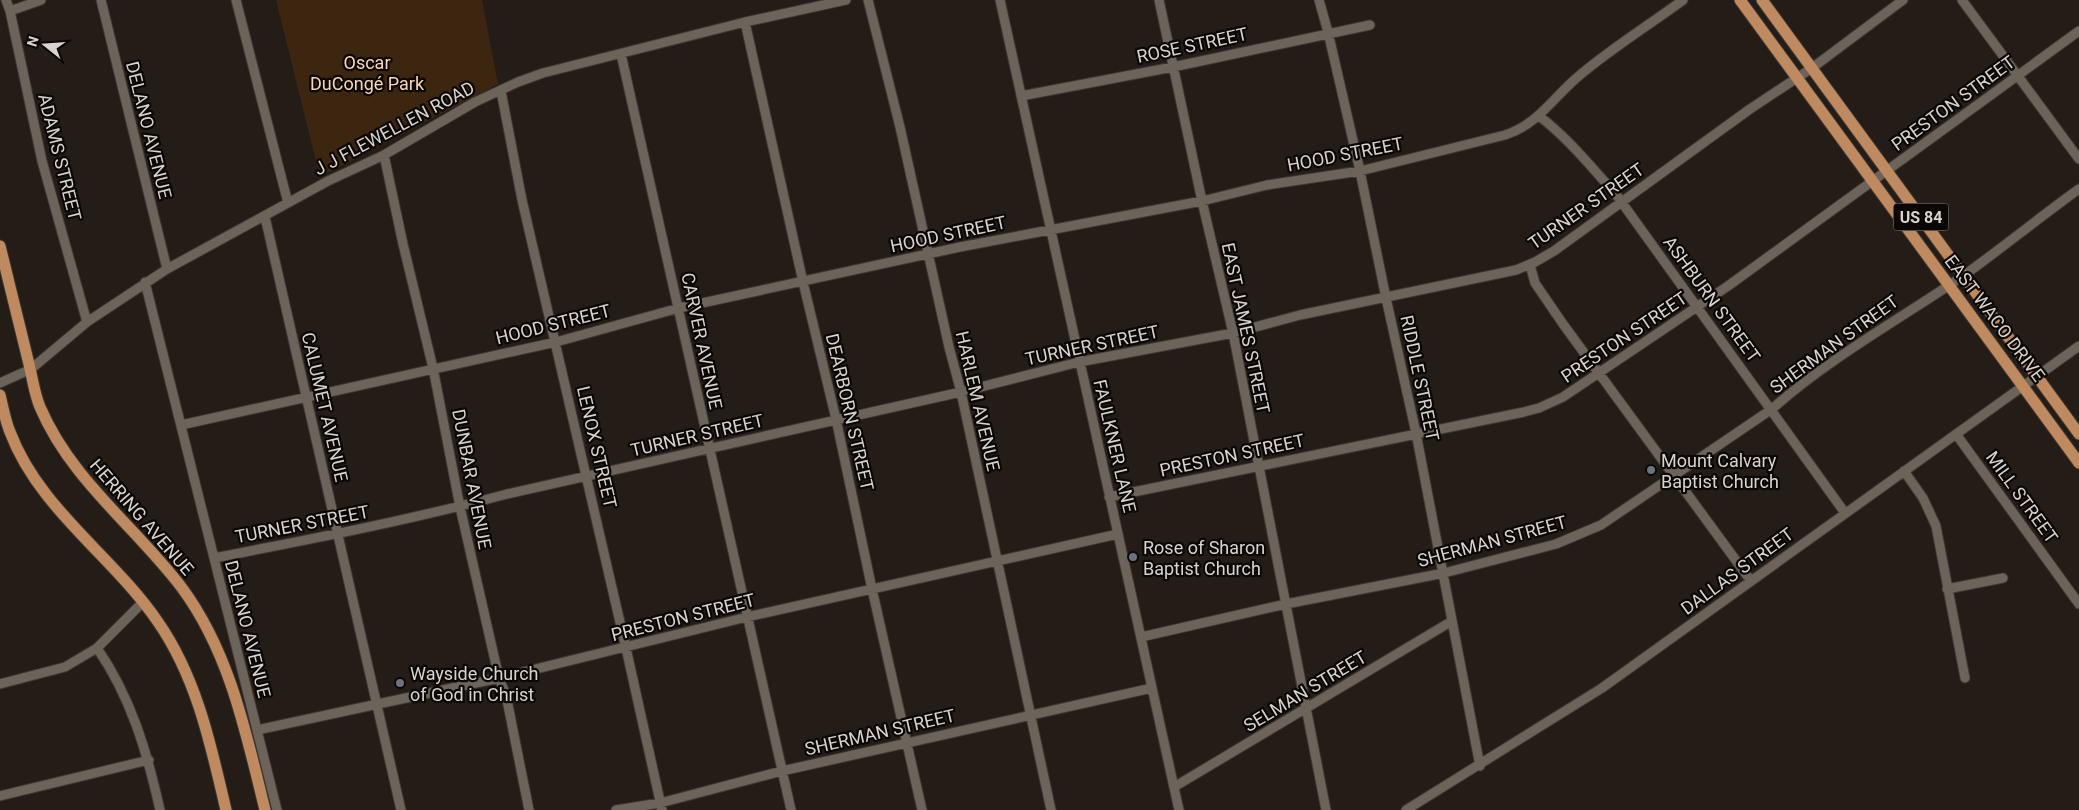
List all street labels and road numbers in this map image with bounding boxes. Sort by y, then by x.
street label: ROSE STREET [1135,23,1250,67]
street label: PRESTON STREET [1887,51,2019,155]
street label: DELANO AVENUE [122,59,176,201]
street label: J J FLEWELLEN ROAD [310,77,478,179]
street label: ADAMS STREET [34,91,86,223]
street label: HOOD STREET [1285,132,1405,176]
street label: TURNER STREET [1524,158,1648,254]
road number: US 84 [1894,203,1948,230]
street label: HOOD STREET [888,211,1008,257]
street label: ASHBURN STREET [1659,232,1765,366]
street label: EAST JAMES STREET [1218,241,1274,416]
street label: EAST WACO DRIVE [1941,251,2049,385]
street label: CARVER AVENUE [677,271,727,411]
street label: PRESTON STREET [1557,287,1691,387]
street label: SHERMAN STREET [1766,290,1903,398]
street label: HOOD STREET [493,300,613,348]
street label: RIDDLE STREET [1396,313,1444,443]
street label: TURNER STREET [1023,321,1161,369]
street label: HARLEM AVENUE [952,329,1004,473]
street label: CALUMET AVENUE [298,330,352,484]
street label: DEARBORN STREET [822,331,878,493]
street label: FAULKNER LANE [1089,377,1141,515]
street label: LENOX STREET [573,384,621,510]
street label: DUNBAR AVENUE [448,407,496,551]
street label: TURNER STREET [628,409,766,461]
street label: PRESTON STREET [1158,429,1307,481]
street label: MILL STREET [1982,447,2062,547]
street label: HERRING AVENUE [86,455,198,579]
street label: TURNER STREET [233,501,371,547]
street label: SHERMAN STREET [1415,511,1569,571]
street label: DALLAS STREET [1677,523,1797,619]
street label: DELANO AVENUE [221,558,275,700]
street label: PRESTON STREET [609,589,757,645]
street label: SELMAN STREET [1240,646,1370,736]
street label: SHERMAN STREET [803,704,957,760]

